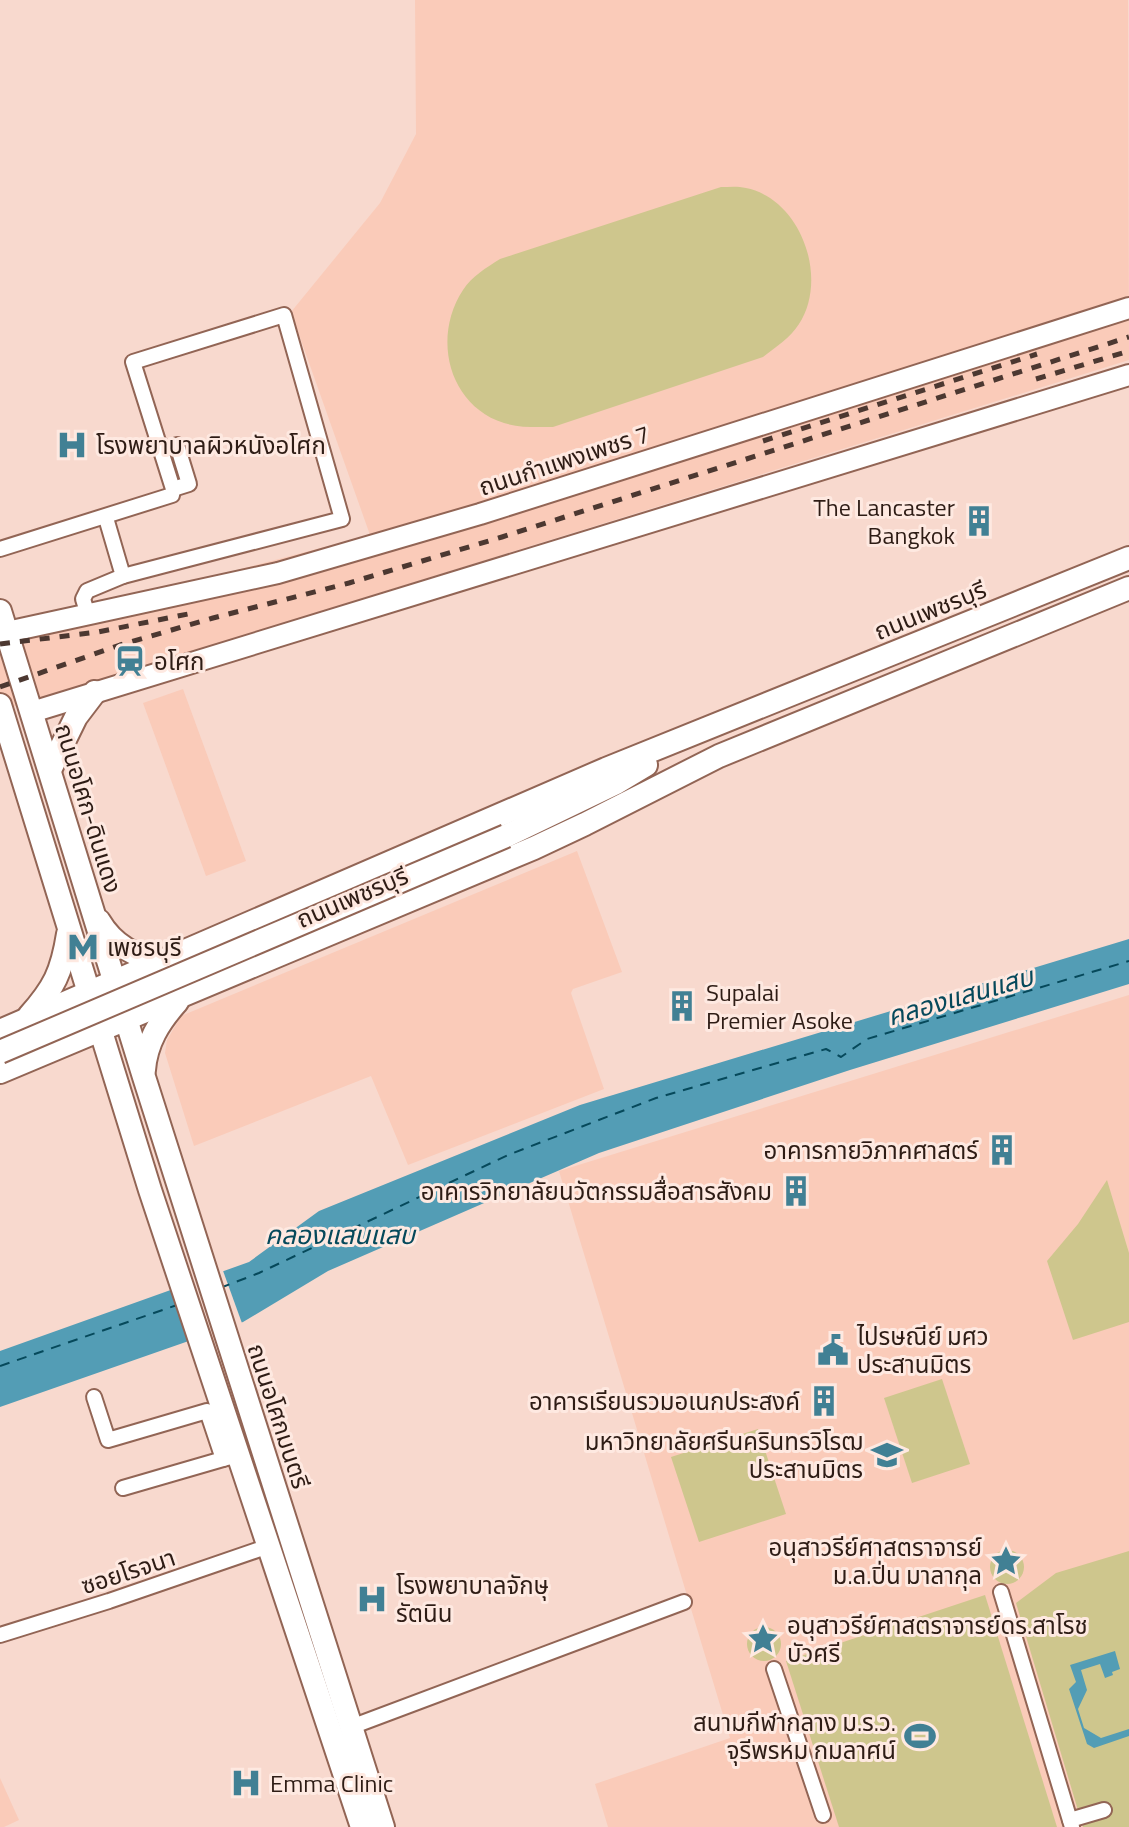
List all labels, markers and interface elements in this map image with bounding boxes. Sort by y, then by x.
street label: ถนนกำแพงเพชร 7 [474,415,654,505]
place label: โรงพยาบาลผิวหนังอโศก [96,427,326,463]
hospital icon: โรงพยาบาลผิวหนังอโศก [55,428,89,462]
place label: The Lancaster Bangkok [813,489,955,553]
building icon: The Lancaster Bangkok [962,504,996,538]
street label: ถนนเพชรบุรี [868,571,992,649]
place label: อโศก [154,643,204,679]
station icon: อโศก [113,644,147,678]
street label: ถนนอโศก-ดินแดง [46,719,132,897]
street label: ถนนเพชรบุรี [291,857,413,937]
place label: เพชรบุรี [107,929,181,965]
metro station icon: เพชรบุรี [66,930,100,964]
water label: คลองแสนแสบ [882,956,1040,1035]
place label: Supalai Premier Asoke [706,974,853,1038]
building icon: Supalai Premier Asoke [665,989,699,1023]
place label: อาคารกายวิภาคศาสตร์ [764,1132,979,1168]
building icon: อาคารกายวิภาคศาสตร์ [985,1133,1019,1167]
place label: อาคารวิทยาลัยนวัตกรรมสื่อสารสังคม [421,1173,772,1209]
building icon: อาคารวิทยาลัยนวัตกรรมสื่อสารสังคม [779,1174,813,1208]
water label: คลองแสนแสบ [265,1215,417,1254]
place label: ไปรษณีย์ มศว ประสานมิตร [856,1318,989,1382]
public building icon: ไปรษณีย์ มศว ประสานมิตร [816,1333,850,1367]
street label: ถนนอโศกมนตรี [239,1339,319,1493]
place label: อาคารเรียนรวมอเนกประสงค์ [529,1383,800,1419]
building icon: อาคารเรียนรวมอเนกประสงค์ [807,1384,841,1418]
place label: มหาวิทยาลัยศรีนครินทรวิโรฒ ประสานมิตร [585,1423,863,1487]
school or university icon: มหาวิทยาลัยศรีนครินทรวิโรฒ ประสานมิตร [870,1438,904,1472]
place label: อนุสาวรีย์ศาสตราจารย์ ม.ล.ปิ่น มาลากุล [769,1529,982,1593]
street label: ซอยโรจนา [76,1539,180,1603]
place icon: อนุสาวรีย์ศาสตราจารย์ ม.ล.ปิ่น มาลากุล [989,1544,1023,1578]
place label: โรงพยาบาลจักษุ รัตนิน [396,1567,549,1631]
hospital icon: โรงพยาบาลจักษุ รัตนิน [355,1582,389,1616]
place label: อนุสาวรีย์ศาสตราจารย์ดร.สาโรช บัวศรี [787,1607,1088,1671]
place icon: อนุสาวรีย์ศาสตราจารย์ดร.สาโรช บัวศรี [746,1622,780,1656]
place label: สนามกีฬากลาง ม.ร.ว. จุรีพรหม กมลาศน์ [693,1704,896,1768]
sports icon: สนามกีฬากลาง ม.ร.ว. จุรีพรหม กมลาศน์ [903,1719,937,1753]
place label: Emma Clinic [270,1765,393,1801]
hospital icon: Emma Clinic [229,1766,263,1800]

